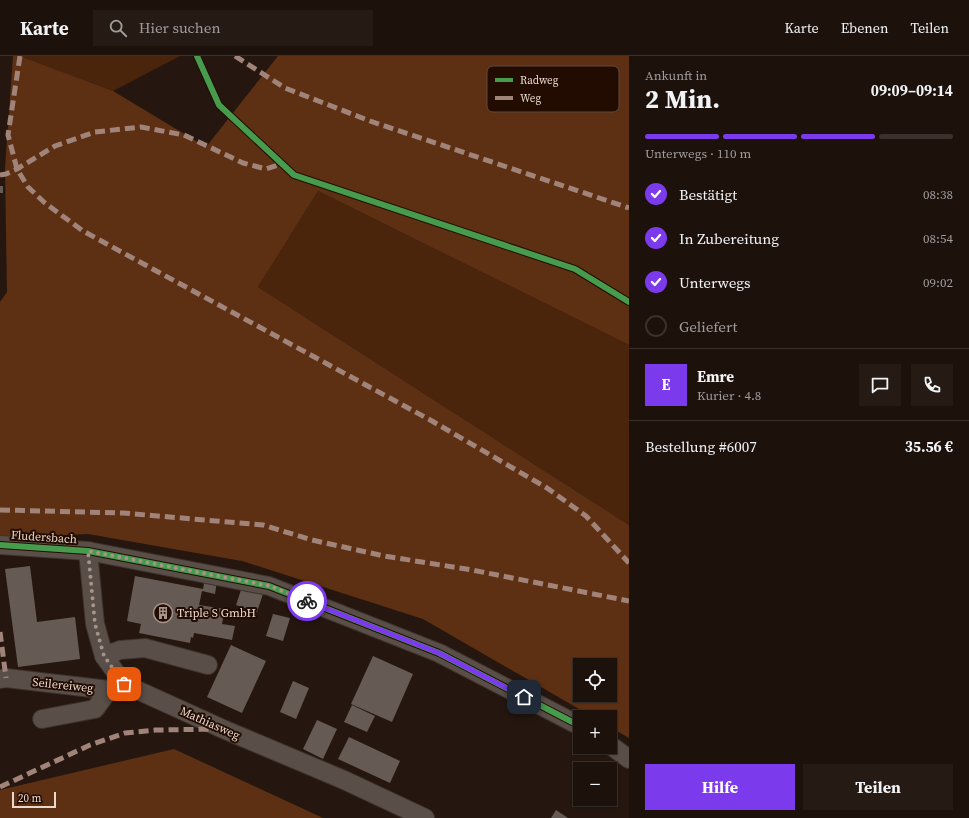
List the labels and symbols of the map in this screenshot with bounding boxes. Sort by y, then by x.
legend [487,66,619,112]
text: Radweg [520,73,559,88]
text: Weg [520,91,541,106]
street label: Fludersbach [10,527,78,547]
courier [287,581,327,621]
building icon: Triple S GmbH [152,602,174,624]
place label: Triple S GmbH [177,605,256,621]
pin [107,667,141,701]
street label: Seilereiweg [32,674,94,696]
pin [507,680,541,714]
street label: Mathiasweg [178,703,242,743]
scale bar [12,790,56,809]

